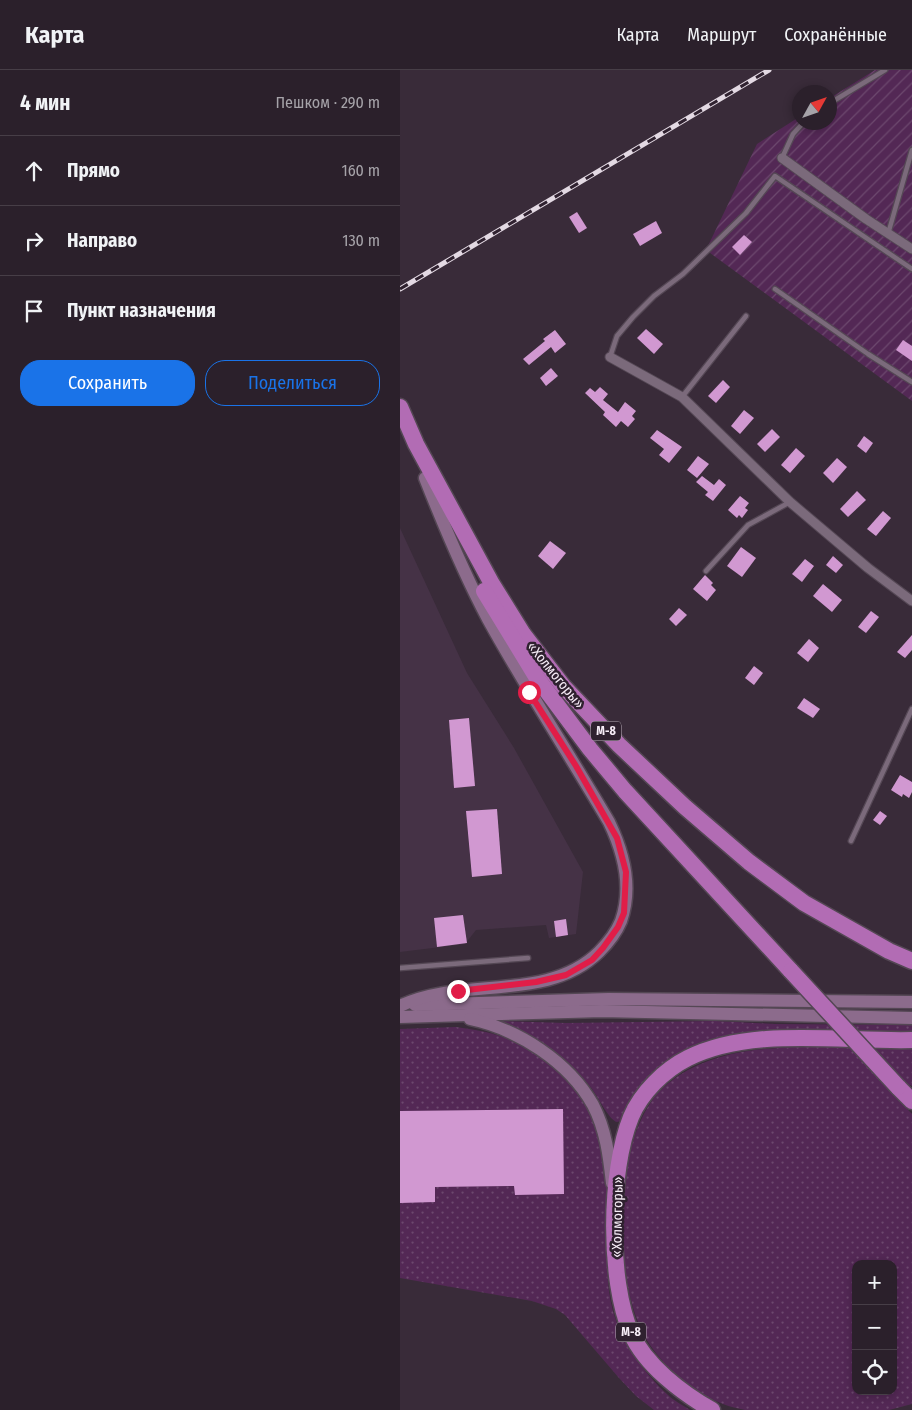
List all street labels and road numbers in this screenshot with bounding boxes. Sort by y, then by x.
street label: «Холмогоры» [523,638,588,712]
road number: М-8 [591,721,621,740]
street label: «Холмогоры» [608,1176,627,1258]
road number: М-8 [616,1322,646,1342]

